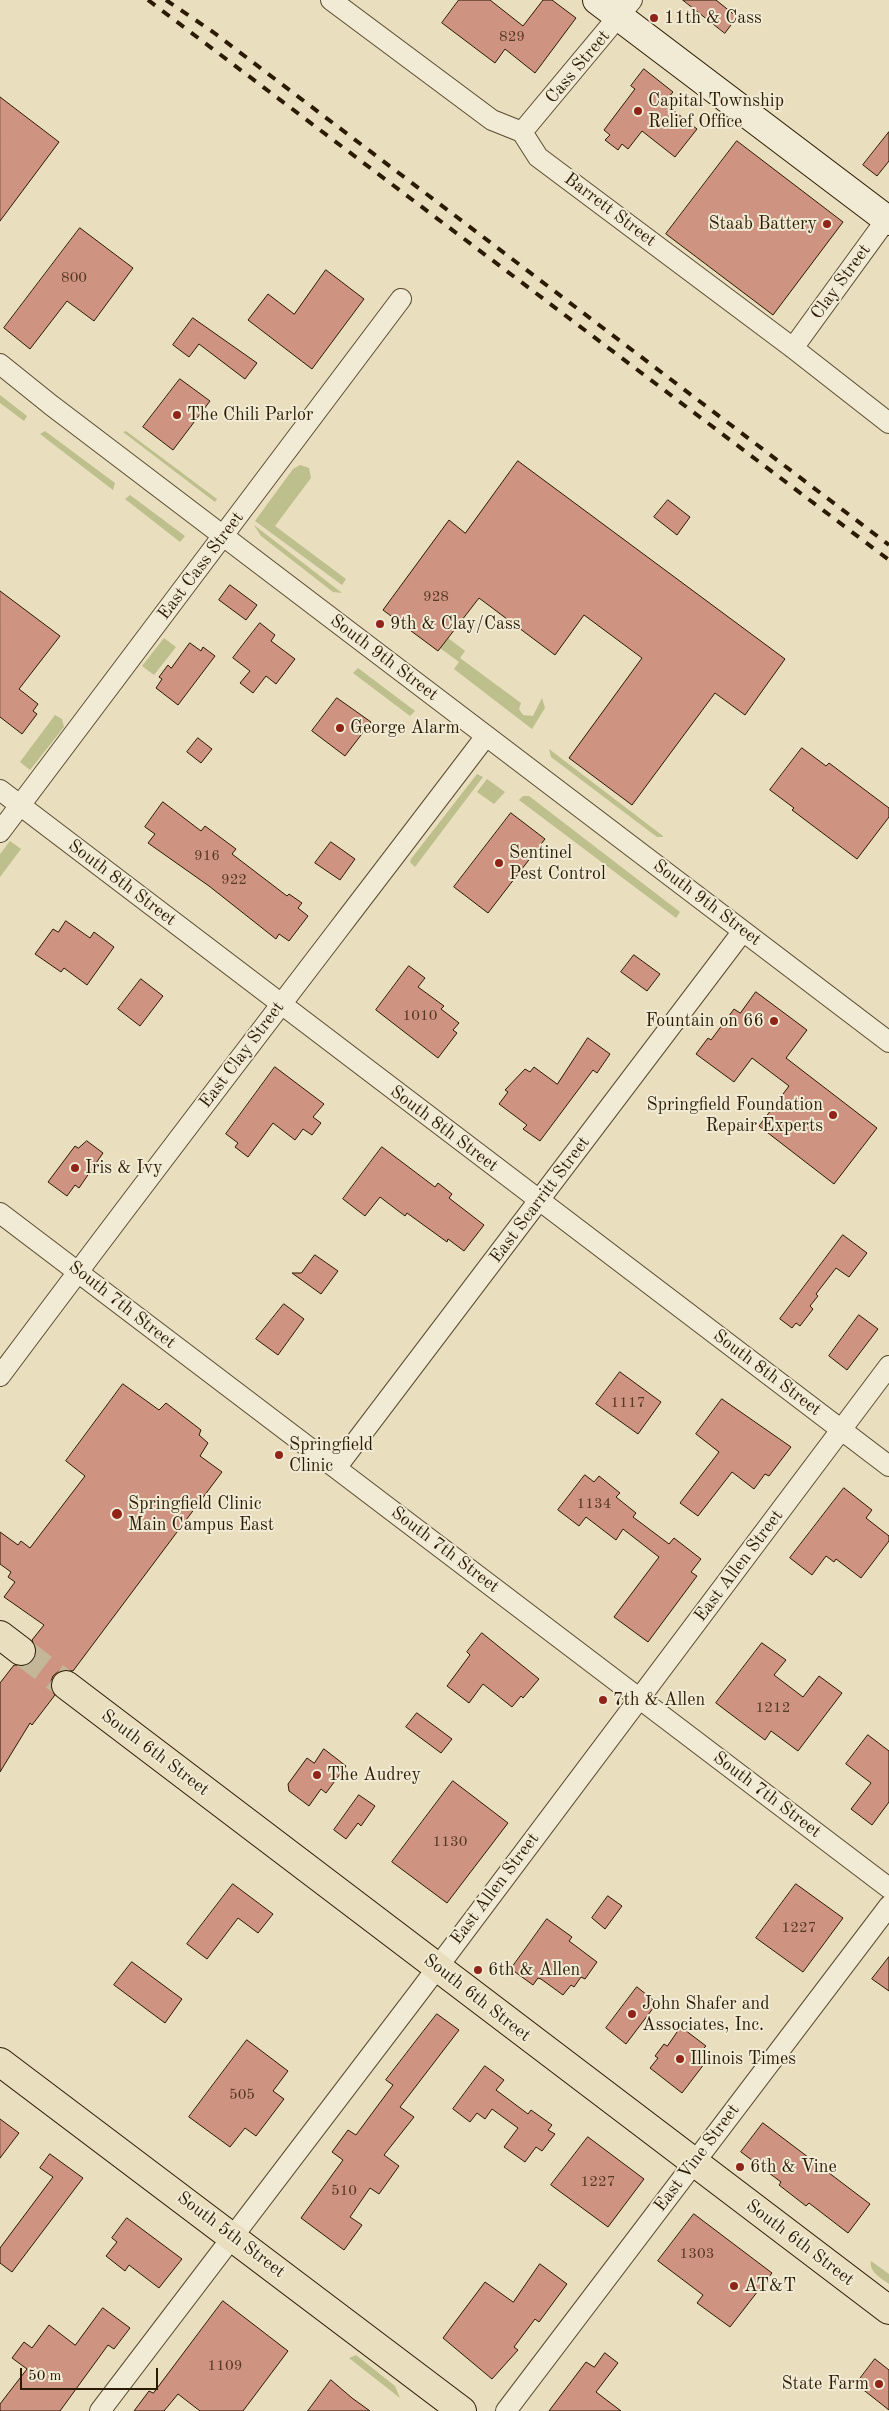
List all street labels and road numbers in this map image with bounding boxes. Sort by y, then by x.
street label: Cass Street [541,26,615,108]
street label: Barrett Street [560,168,660,252]
street label: Clay Street [806,240,876,324]
street label: East Cass Street [153,508,249,624]
street label: South 9th Street [326,610,442,706]
street label: South 8th Street [64,835,180,931]
street label: South 9th Street [649,855,765,951]
street label: East Clay Street [195,997,289,1113]
street label: South 8th Street [386,1081,502,1177]
street label: East Scarritt Street [485,1132,595,1268]
street label: South 7th Street [64,1256,180,1354]
street label: South 8th Street [709,1325,825,1421]
street label: South 7th Street [387,1502,503,1598]
street label: East Allen Street [690,1506,788,1626]
street label: South 6th Street [97,1705,213,1801]
street label: South 7th Street [709,1747,825,1843]
street label: East Allen Street [446,1829,544,1949]
street label: South 6th Street [419,1949,535,2047]
street label: East Vine Street [650,2100,744,2216]
street label: South 5th Street [173,2187,289,2283]
street label: South 6th Street [742,2195,858,2291]

